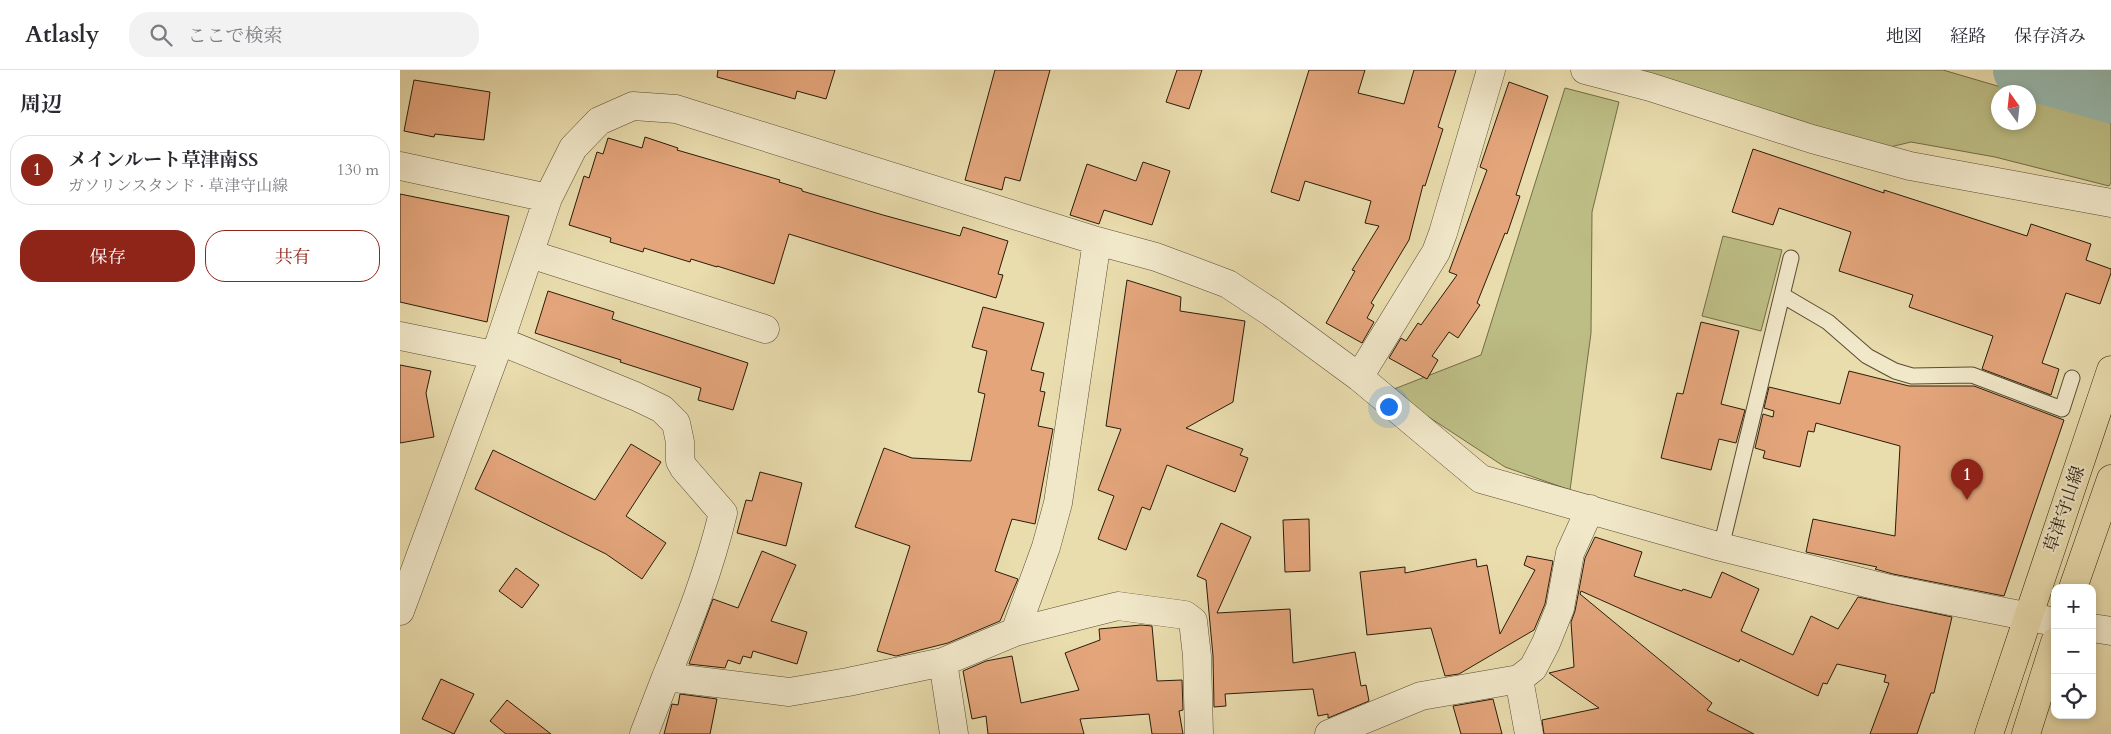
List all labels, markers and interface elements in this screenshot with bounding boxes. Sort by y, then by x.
search box [129,12,479,57]
text: Atlasly [25,18,99,51]
icon: search [147,21,175,49]
text: ここで検索 [187,23,282,49]
text: 地図 [1886,24,1922,49]
text: 経路 [1950,24,1986,49]
text: 保存済み [2014,24,2086,49]
north arrow [1991,85,2036,130]
text: 周辺 [20,90,62,119]
text: メインルート草津南SS [68,147,258,173]
text: 1 [33,159,41,181]
text: 130 m [337,159,379,181]
text: ガソリンスタンド · 草津守山線 [68,175,288,197]
button: 保存 [20,230,195,282]
button: 共有 [205,230,380,282]
your location [1376,394,1402,420]
pin: 1 [1951,459,1983,500]
street label: 草津守山線 [2038,463,2091,556]
map controls [2051,584,2096,719]
button: + [2051,584,2096,629]
button: − [2051,629,2096,674]
button: locate [2051,674,2096,719]

